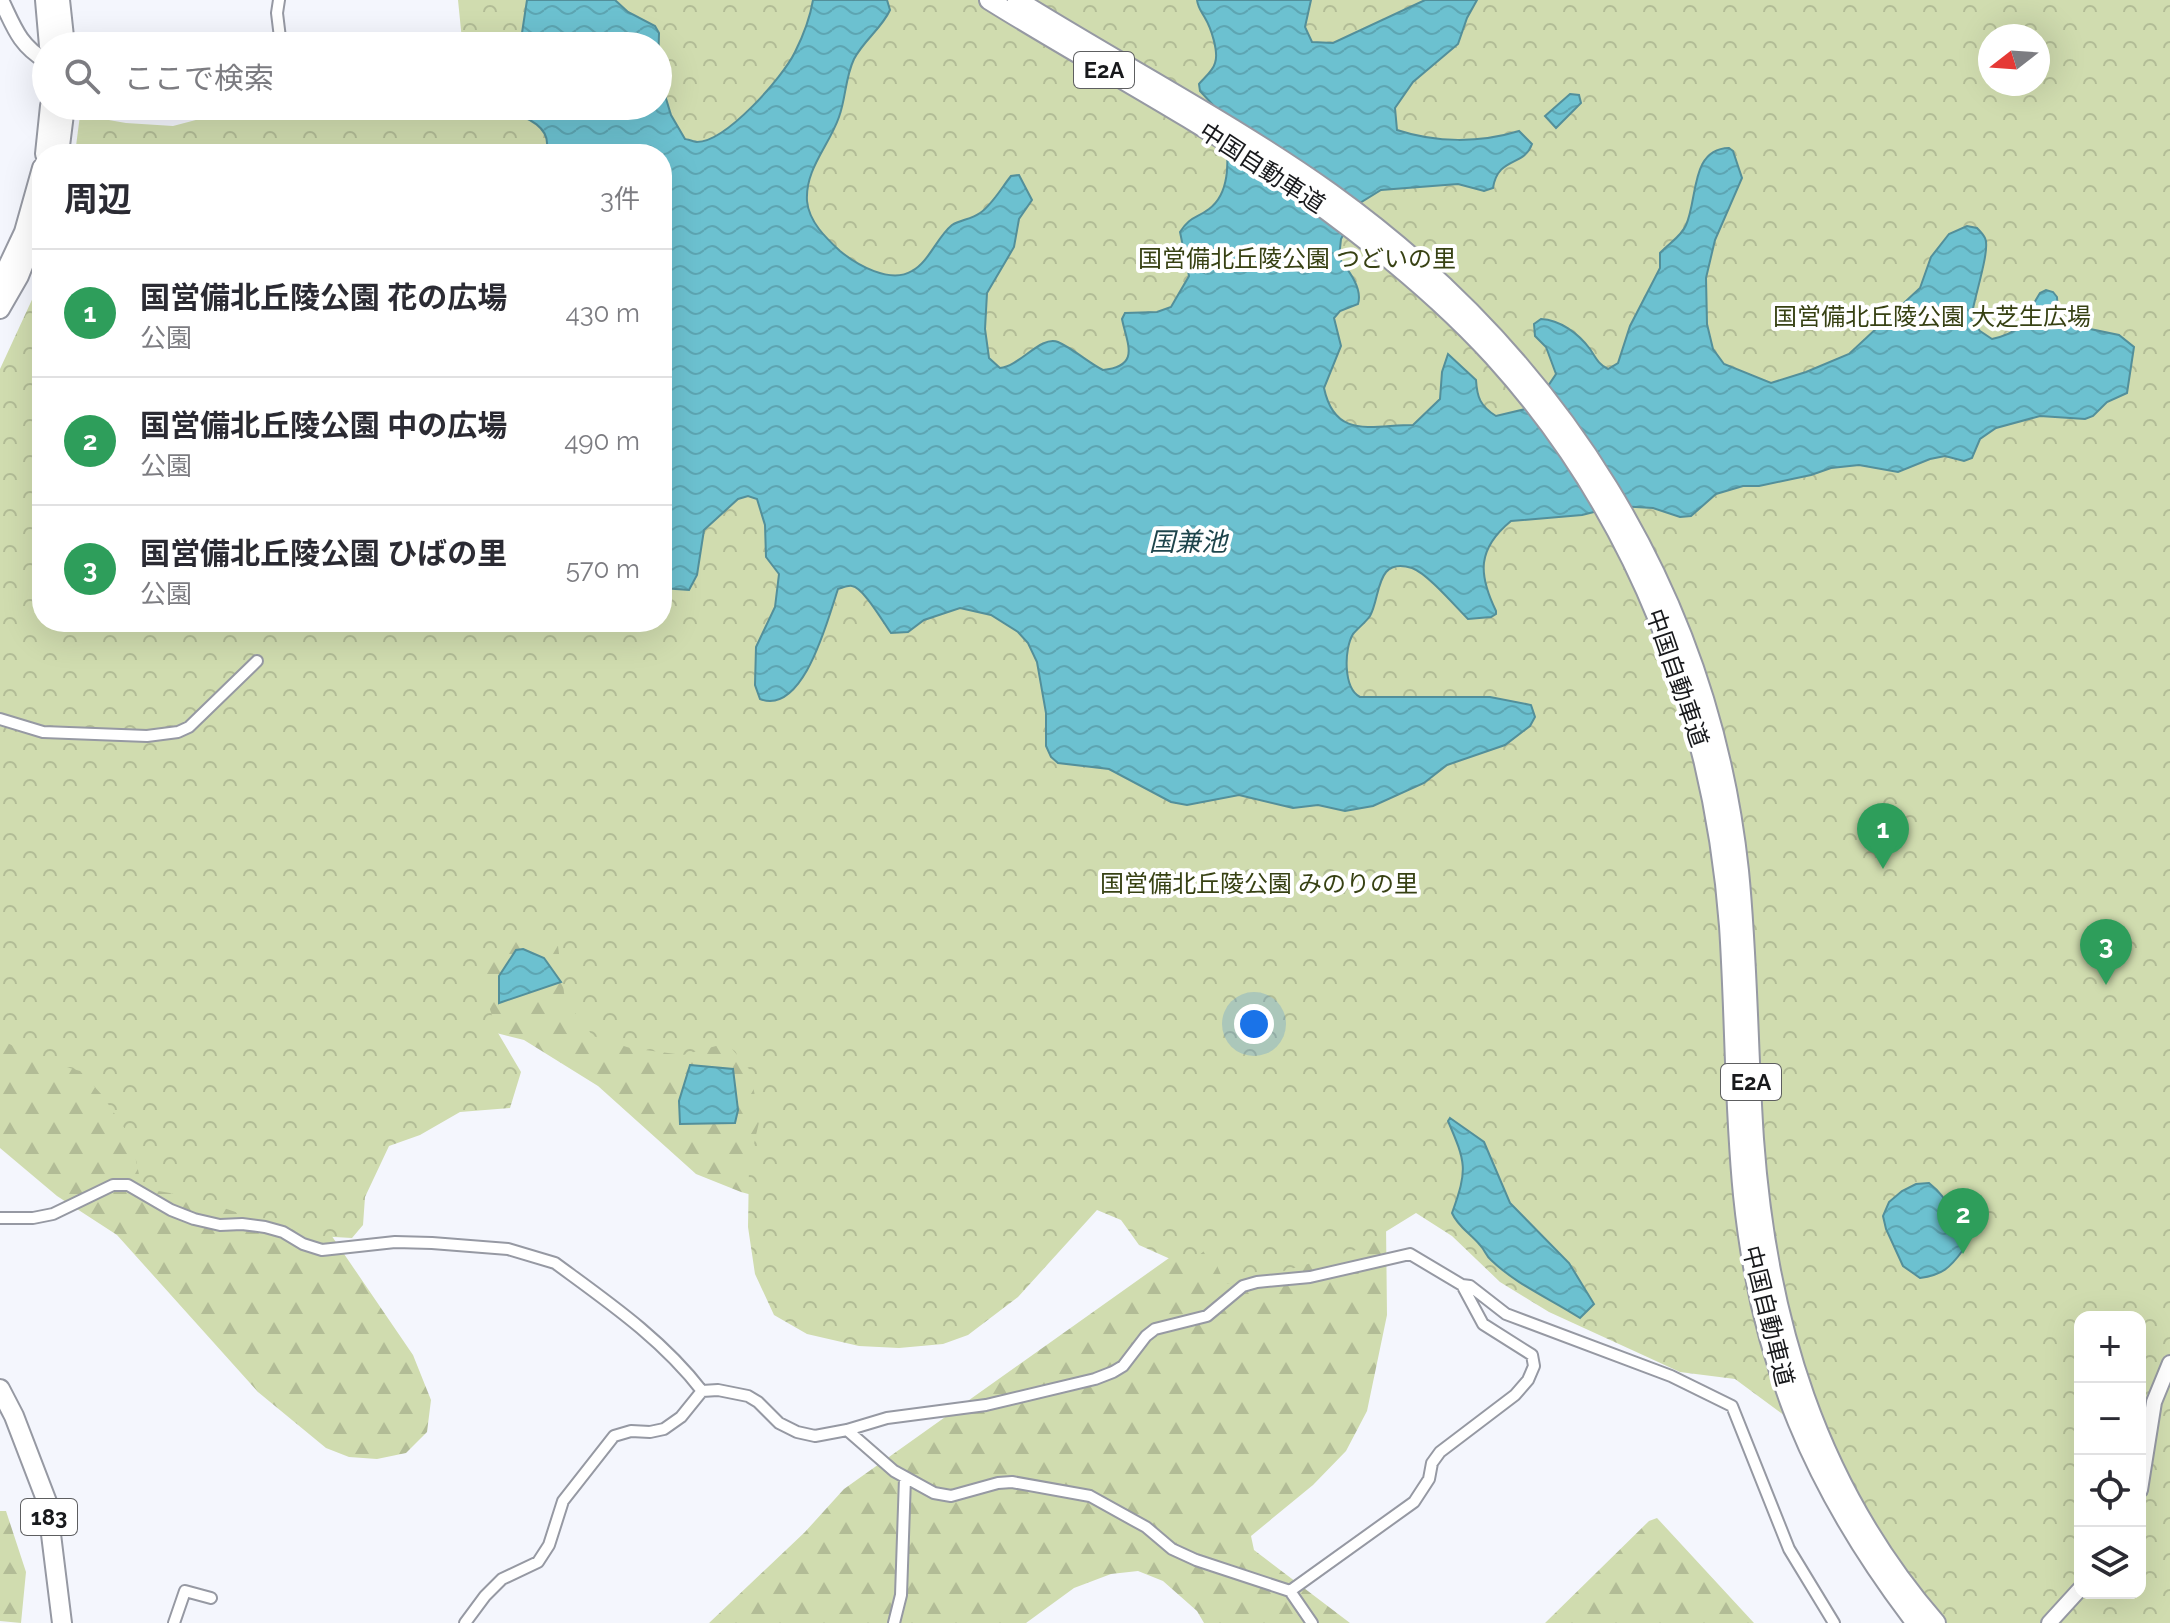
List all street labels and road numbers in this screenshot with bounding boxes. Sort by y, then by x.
road number: E2A [1074,52,1134,88]
street label: 中国自動車道 [1194,116,1331,219]
street label: 中国自動車道 [1640,605,1715,751]
road number: E2A [1721,1064,1781,1100]
street label: 中国自動車道 [1737,1243,1800,1389]
road number: 183 [21,1499,77,1535]

